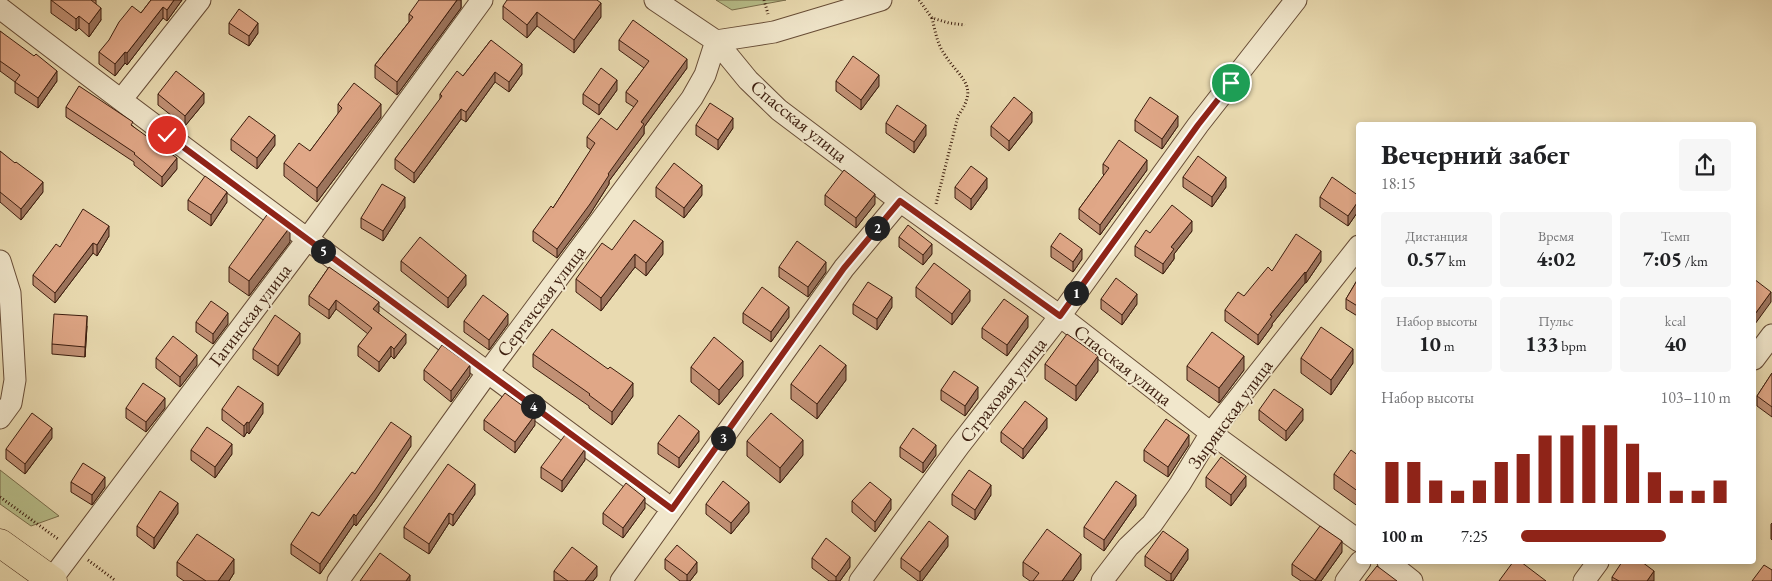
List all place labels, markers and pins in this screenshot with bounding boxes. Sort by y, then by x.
pin [1210,62,1252,104]
pin [146,114,188,156]
pin: 2 [864,216,890,240]
pin: 5 [310,238,336,264]
pin: 1 [1064,280,1088,306]
pin: 4 [520,394,546,418]
pin: 3 [710,426,736,450]

